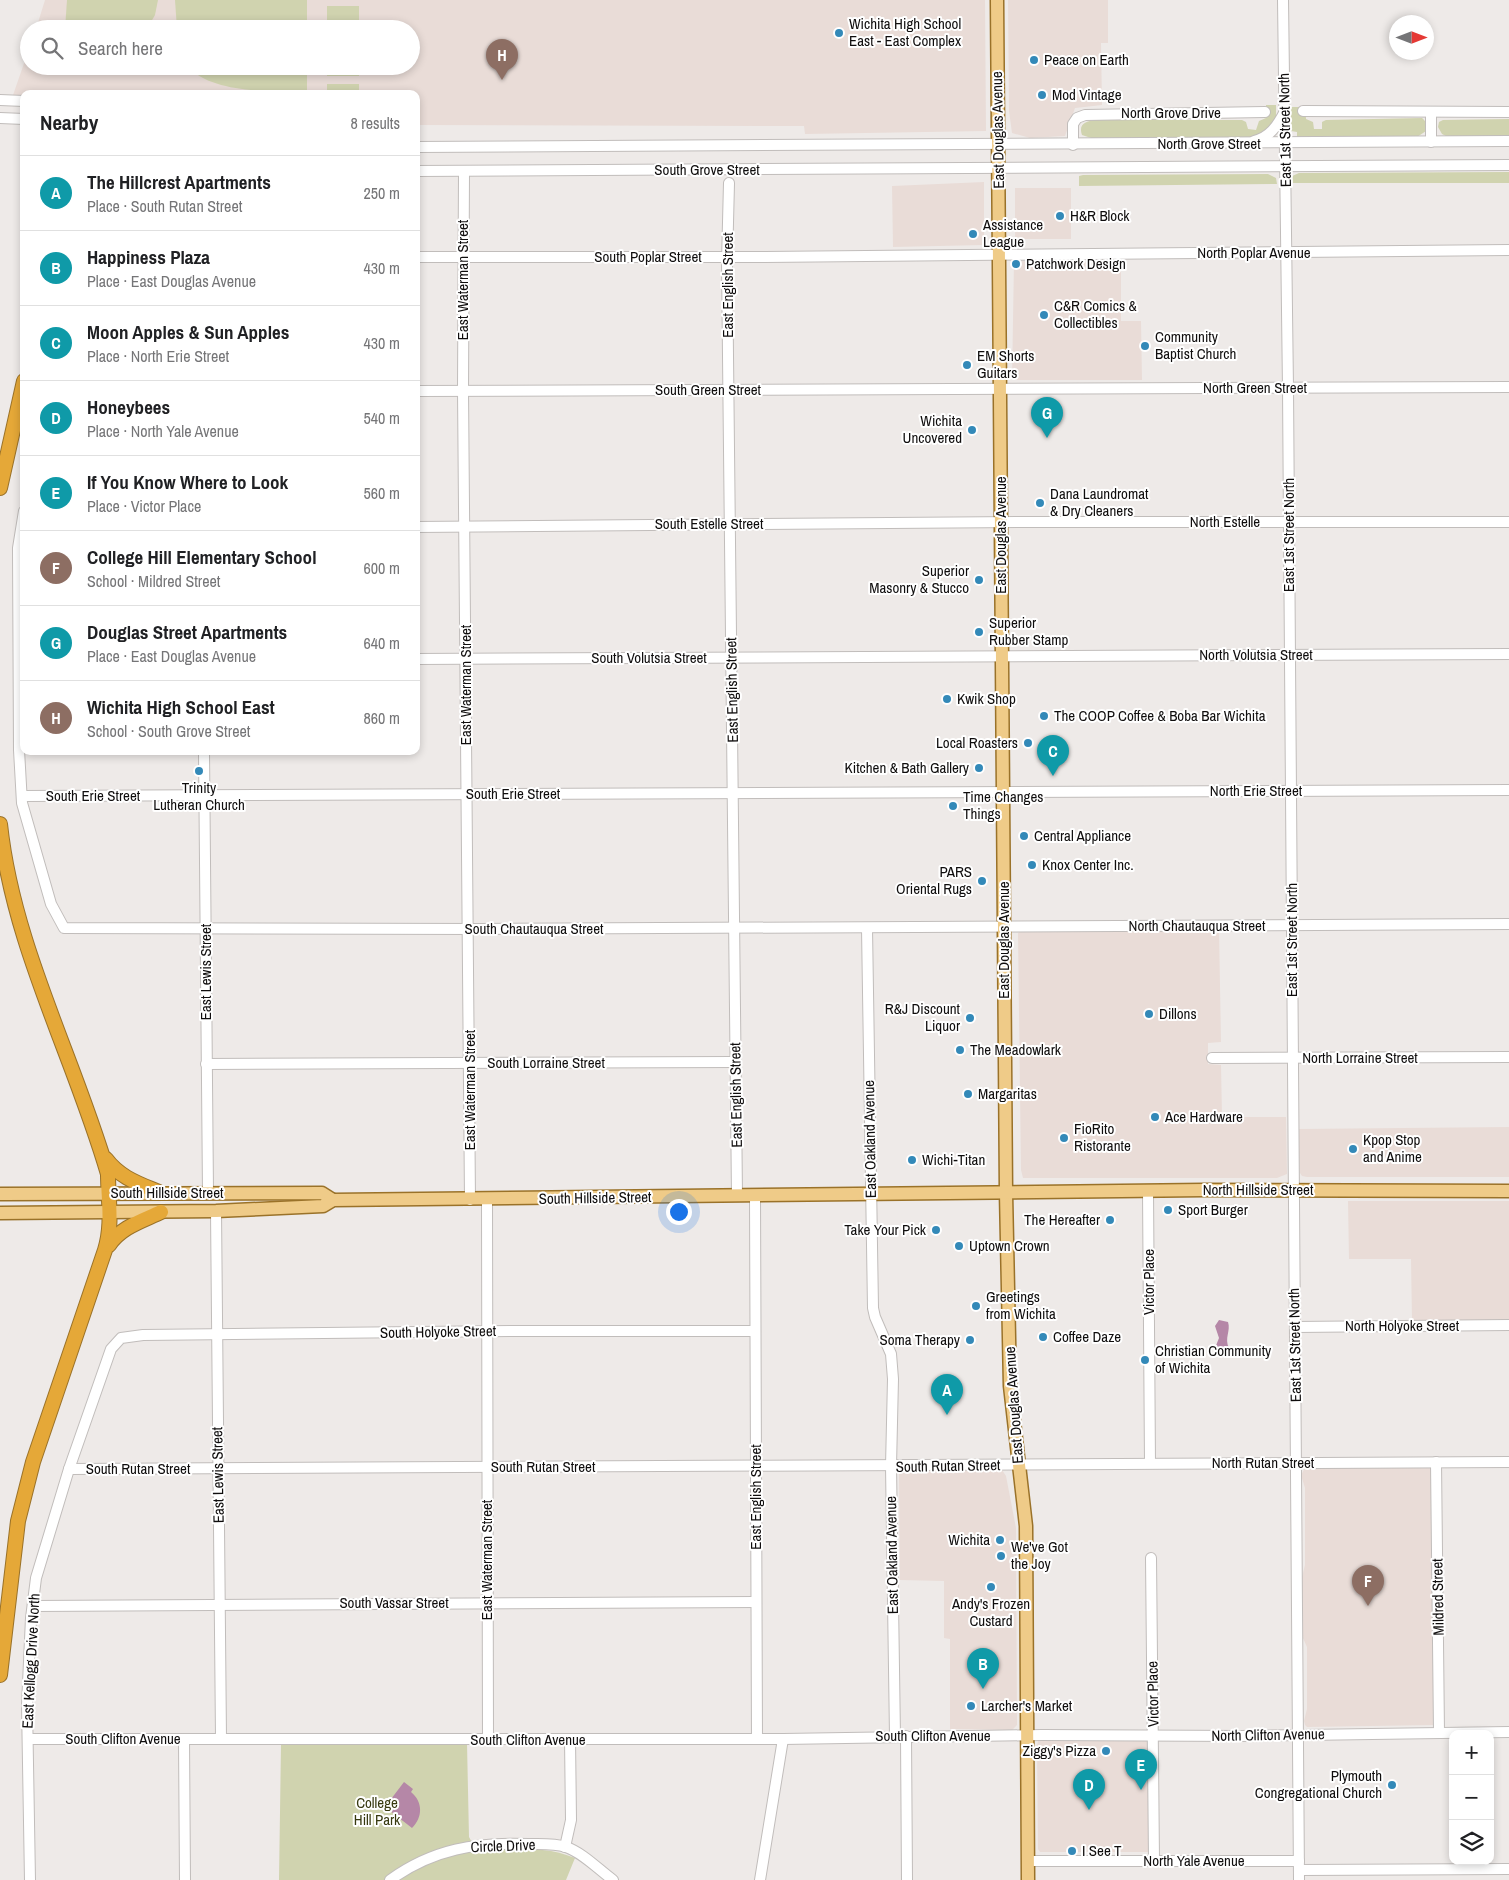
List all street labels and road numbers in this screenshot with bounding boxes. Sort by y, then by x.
street label: East Douglas Avenue [986,71,1009,189]
street label: East 1st Street North [1273,73,1296,187]
street label: North Grove Drive [1121,102,1221,123]
street label: North Grove Street [1157,133,1261,154]
street label: South Grove Street [654,159,760,180]
street label: East Waterman Street [452,219,473,340]
street label: East English Street [717,232,738,338]
street label: North Poplar Avenue [1197,242,1311,263]
street label: South Poplar Street [594,246,702,267]
street label: North Green Street [1203,377,1308,398]
street label: South Green Street [655,379,762,400]
street label: East Douglas Avenue [990,476,1011,594]
street label: East 1st Street North [1278,478,1299,592]
street label: North Estelle [1190,511,1260,532]
street label: South Estelle Street [655,513,764,534]
street label: East Waterman Street [455,624,476,745]
street label: East English Street [720,637,743,743]
street label: North Volutsia Street [1199,644,1313,665]
street label: South Volutsia Street [591,647,707,668]
street label: North Erie Street [1210,780,1303,801]
street label: South Erie Street [466,783,561,804]
street label: South Erie Street [46,785,141,806]
street label: East Douglas Avenue [993,881,1014,999]
street label: East 1st Street North [1281,883,1302,997]
street label: North Chautauqua Street [1129,915,1266,936]
street label: South Chautauqua Street [465,918,604,939]
street label: East Lewis Street [195,923,216,1020]
street label: East Waterman Street [459,1029,480,1150]
street label: East English Street [724,1042,747,1148]
street label: North Lorraine Street [1302,1047,1418,1068]
street label: South Lorraine Street [487,1052,605,1073]
street label: East Oakland Avenue [858,1080,881,1198]
street label: North Hillside Street [1203,1179,1314,1200]
street label: South Hillside Street [111,1182,224,1203]
street label: South Hillside Street [538,1186,652,1209]
street label: Victor Place [1138,1249,1159,1315]
street label: East 1st Street North [1283,1288,1306,1402]
street label: North Holyoke Street [1345,1315,1460,1336]
street label: South Holyoke Street [380,1320,497,1343]
street label: East Douglas Avenue [999,1346,1028,1464]
street label: East Lewis Street [206,1426,229,1523]
street label: East English Street [745,1444,766,1550]
street label: North Rutan Street [1212,1452,1315,1473]
street label: South Rutan Street [895,1454,1001,1477]
street label: South Rutan Street [491,1456,596,1477]
street label: South Rutan Street [86,1458,191,1479]
street label: East Oakland Avenue [880,1496,903,1614]
street label: East Waterman Street [476,1499,497,1620]
street label: Mildred Street [1426,1558,1449,1636]
street label: South Vassar Street [339,1592,449,1613]
street label: East Kellogg Drive North [16,1593,45,1729]
street label: Victor Place [1141,1661,1164,1727]
street label: North Clifton Avenue [1211,1723,1325,1746]
street label: South Clifton Avenue [875,1725,991,1746]
street label: South Clifton Avenue [65,1728,181,1749]
street label: South Clifton Avenue [470,1729,586,1750]
street label: Circle Drive [470,1834,536,1857]
street label: North Yale Avenue [1143,1850,1245,1871]

